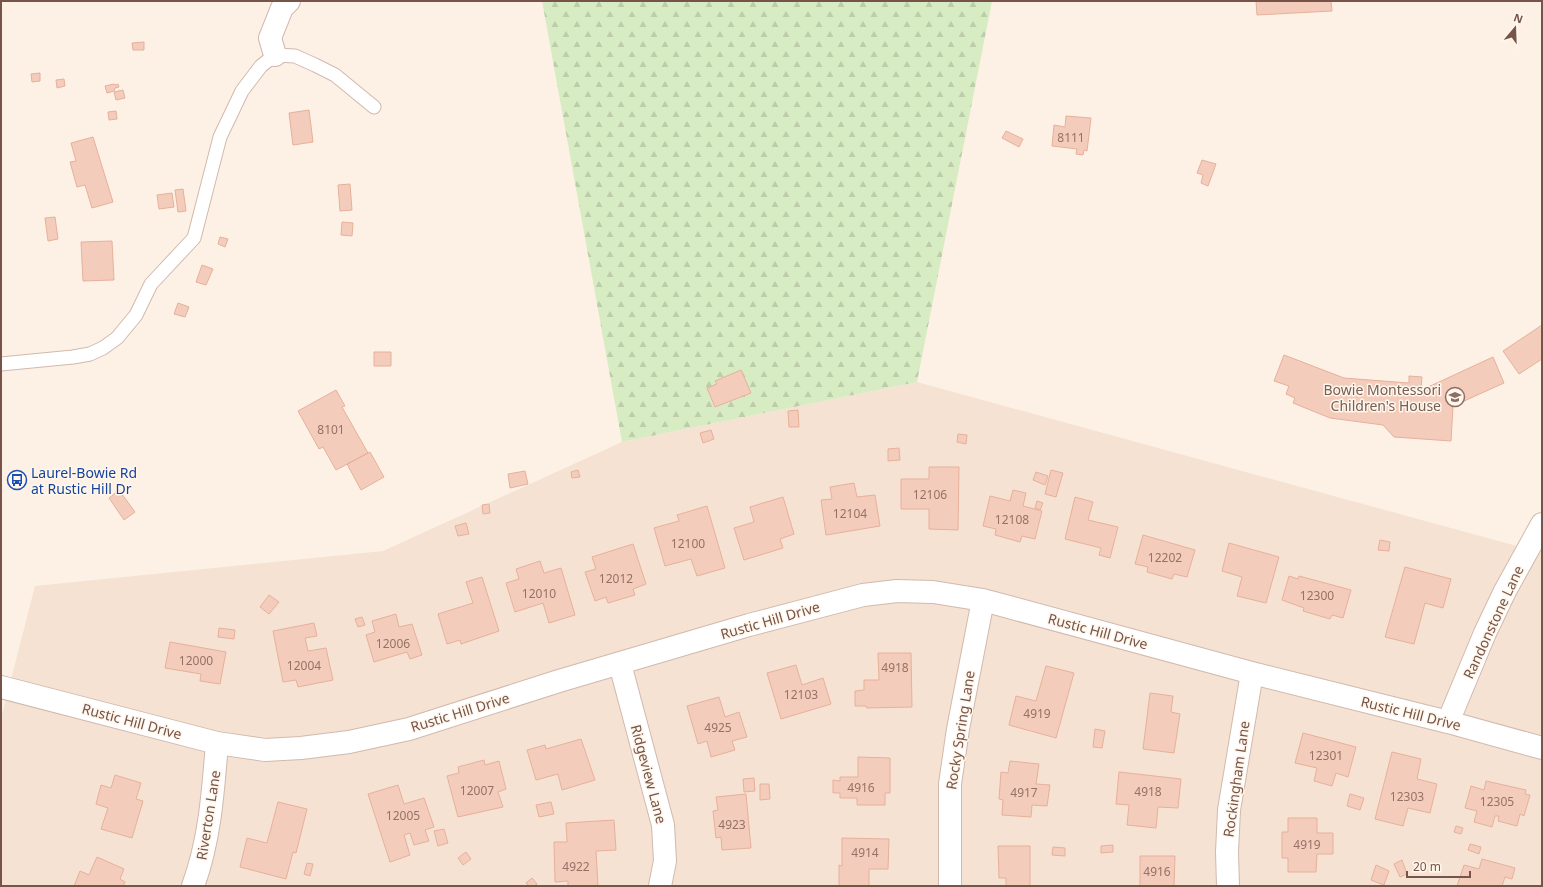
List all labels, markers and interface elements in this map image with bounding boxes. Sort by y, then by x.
north arrow [1495,8,1535,48]
text: N [1512,10,1525,27]
house number: 8111 [1057,129,1085,146]
place label: Bowie Montessori Children's House [1324,380,1441,415]
school or university icon: Bowie Montessori Children's House [1444,386,1466,408]
house number: 8101 [317,421,345,438]
place label: Laurel-Bowie Rd at Rustic Hill Dr [31,463,137,498]
bus stop icon: Laurel-Bowie Rd at Rustic Hill Dr [6,469,28,491]
house number: 12106 [913,486,947,503]
house number: 12104 [833,505,867,522]
house number: 12108 [995,511,1029,528]
house number: 12100 [671,535,705,552]
house number: 12202 [1148,549,1182,566]
street label: Randonstone Lane [1458,562,1528,682]
house number: 12012 [599,570,633,587]
house number: 12010 [522,585,556,602]
house number: 12300 [1300,587,1334,604]
street label: Rustic Hill Drive [718,597,822,643]
street label: Rustic Hill Drive [1046,609,1150,653]
house number: 12006 [376,635,410,652]
house number: 12000 [179,652,213,669]
house number: 12004 [287,657,321,674]
house number: 4918 [881,659,909,676]
street label: Rocky Spring Lane [941,669,979,791]
house number: 12103 [784,686,818,703]
street label: Rustic Hill Drive [408,688,512,736]
street label: Rustic Hill Drive [1359,691,1463,735]
street label: Rustic Hill Drive [80,699,184,743]
house number: 4919 [1023,705,1051,722]
house number: 4925 [704,719,732,736]
street label: Rockingham Lane [1218,720,1254,838]
street label: Ridgeview Lane [627,722,671,826]
house number: 12301 [1309,747,1343,764]
street label: Riverton Lane [192,769,224,861]
house number: 4916 [847,779,875,796]
house number: 12007 [460,782,494,799]
house number: 4918 [1134,783,1162,800]
house number: 4917 [1010,784,1038,801]
house number: 12303 [1390,788,1424,805]
house number: 12305 [1480,793,1514,810]
house number: 12005 [386,807,420,824]
house number: 4923 [718,816,746,833]
house number: 4919 [1293,836,1321,853]
house number: 4914 [851,844,879,861]
scale bar [1407,853,1470,879]
house number: 4922 [562,858,590,875]
text: 20 m [1413,858,1441,875]
house number: 4916 [1143,863,1171,880]

